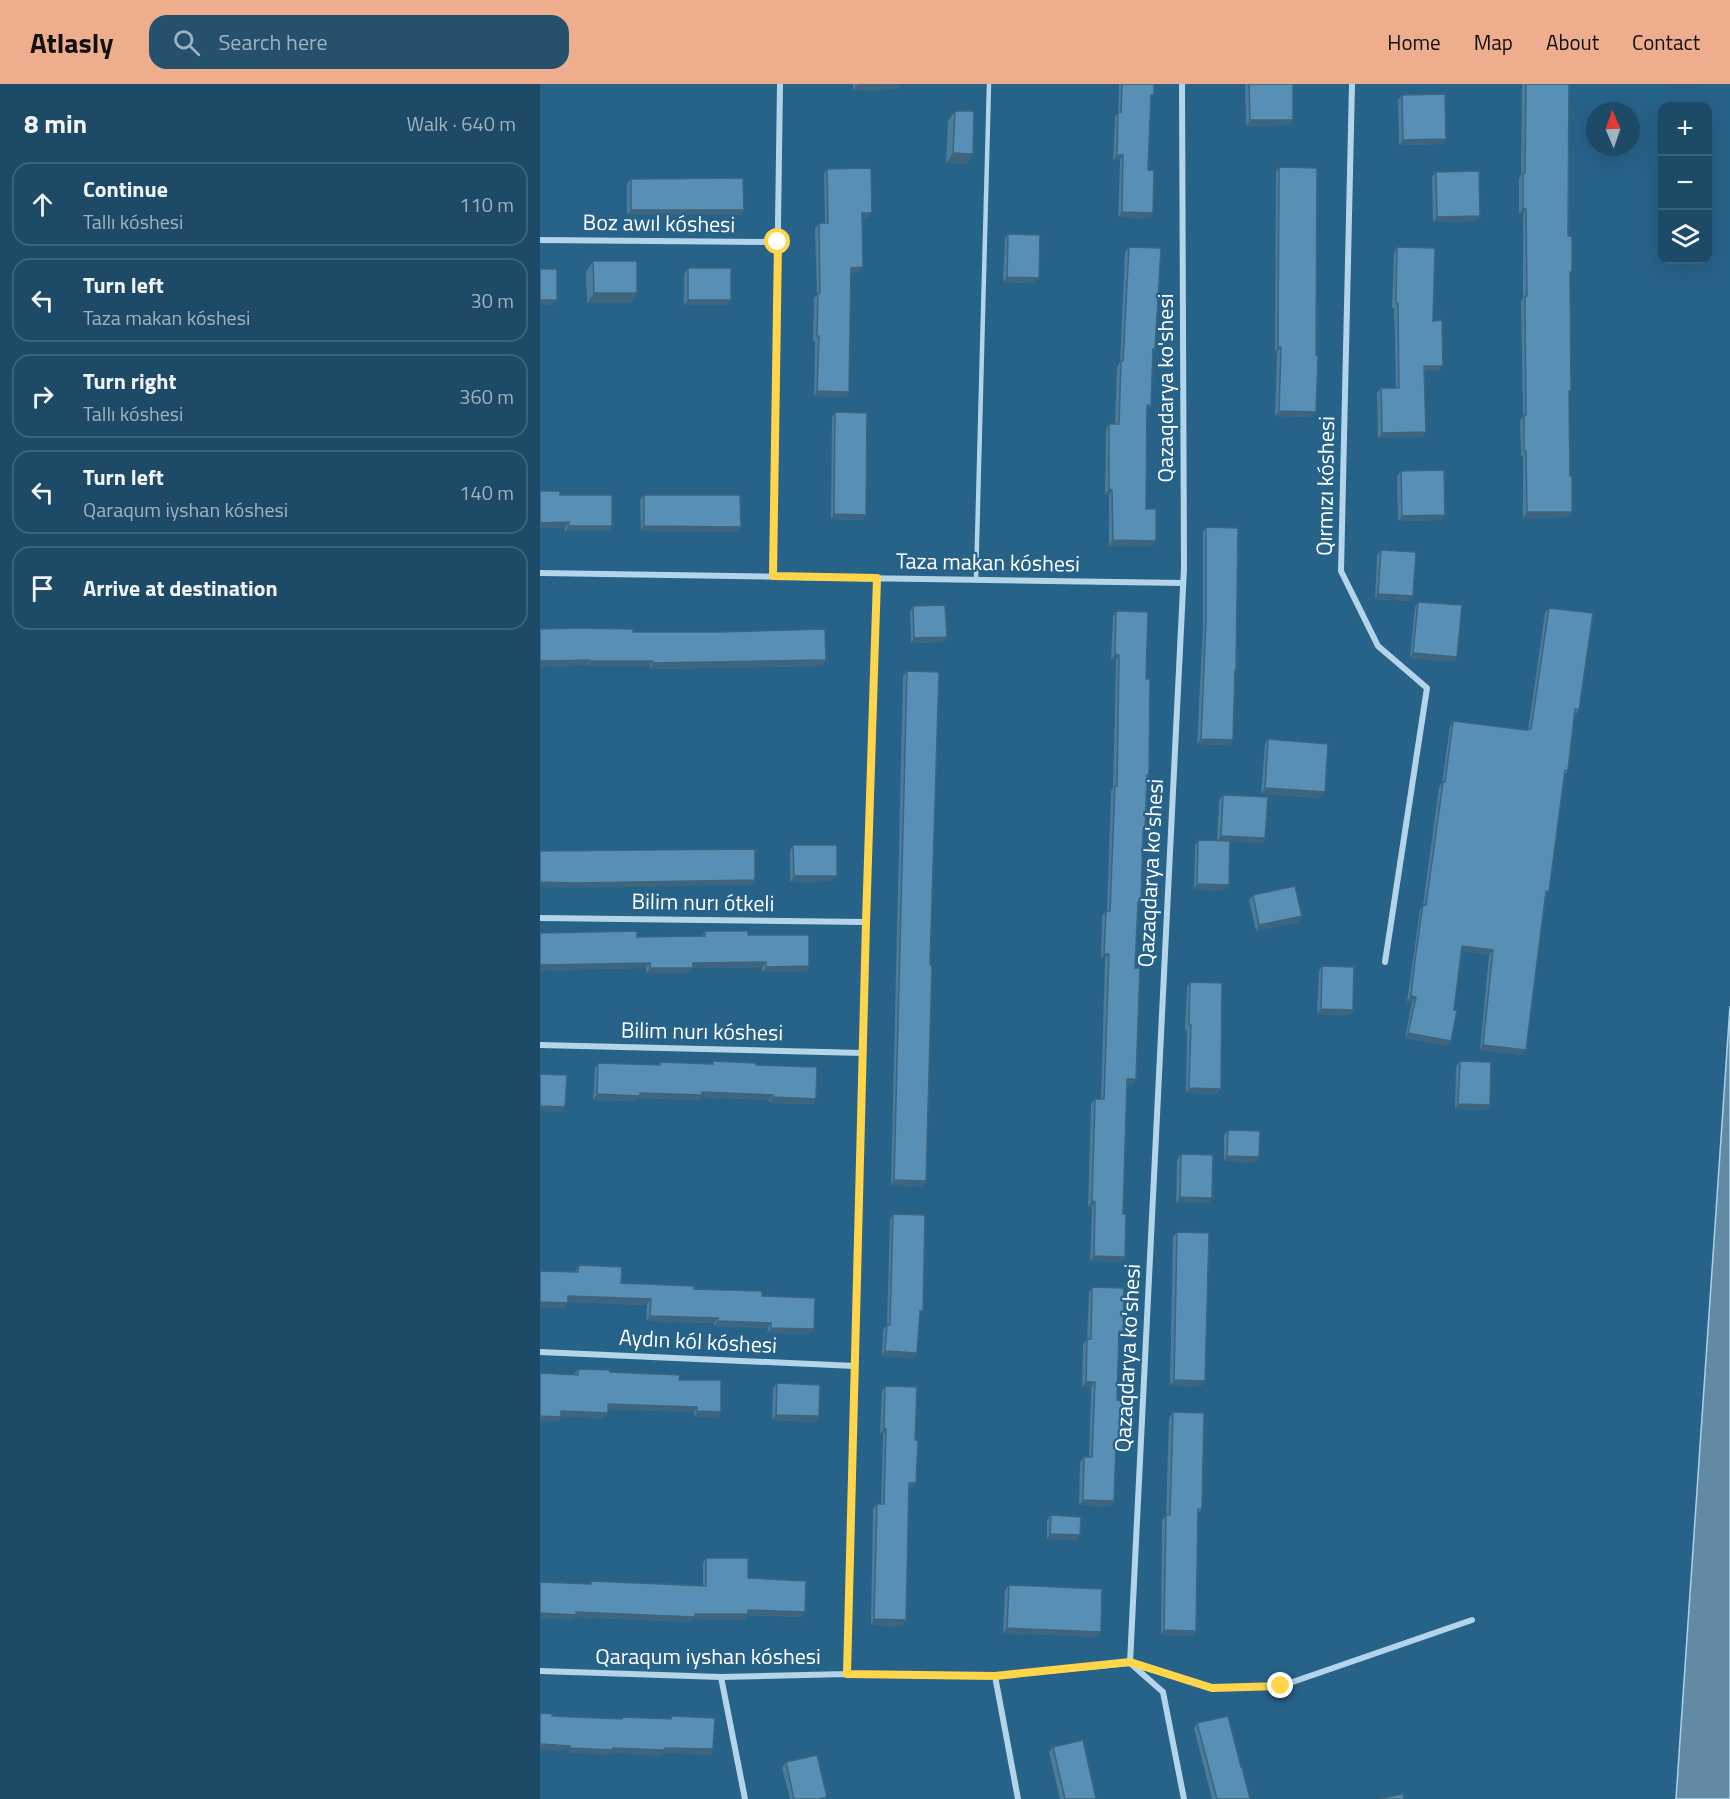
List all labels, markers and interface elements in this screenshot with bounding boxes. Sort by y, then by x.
search box [149,15,569,69]
text: Atlasly [30,21,113,64]
text: Search here [218,25,328,59]
icon: search [170,26,203,59]
text: Home [1387,26,1441,58]
text: Map [1474,26,1513,58]
text: About [1546,26,1599,58]
text: Contact [1632,26,1700,58]
north arrow [1586,102,1640,156]
map controls [1658,102,1712,264]
button: + [1658,102,1712,156]
text: 8 min [24,104,87,143]
text: Walk · 640 m [407,108,516,139]
button: − [1658,156,1712,210]
text: Continue [83,172,168,206]
icon: ahead [26,188,59,221]
text: 110 m [459,189,514,220]
street label: Boz awıl kóshesi [582,205,736,241]
text: Tallı kóshesi [83,206,183,237]
button: layers [1658,210,1712,264]
route start [764,228,790,254]
text: Turn left [83,268,164,302]
icon: left [26,284,59,317]
text: 30 m [470,285,514,316]
street label: Qazaqdarya ko'shesi [1148,294,1182,482]
text: Taza makan kóshesi [83,302,250,333]
text: Turn right [83,364,177,398]
icon: right [26,380,59,413]
text: 360 m [459,381,514,412]
text: Tallı kóshesi [83,398,183,429]
street label: Qırmızı kóshesi [1307,416,1343,556]
text: Turn left [83,460,164,494]
icon: left [26,476,59,509]
text: 140 m [459,477,514,508]
text: Qaraqum iyshan kóshesi [83,494,288,525]
street label: Taza makan kóshesi [896,543,1080,581]
text: Arrive at destination [83,571,278,605]
icon: arrive [26,572,59,605]
street label: Qazaqdarya ko'shesi [1128,778,1172,968]
street label: Bilim nurı ótkeli [631,884,775,920]
street label: Bilim nurı kóshesi [621,1013,783,1049]
street label: Qazaqdarya ko'shesi [1105,1263,1149,1453]
street label: Aydın kól kóshesi [618,1320,778,1362]
street label: Qaraqum iyshan kóshesi [595,1639,821,1673]
route end [1267,1672,1293,1698]

